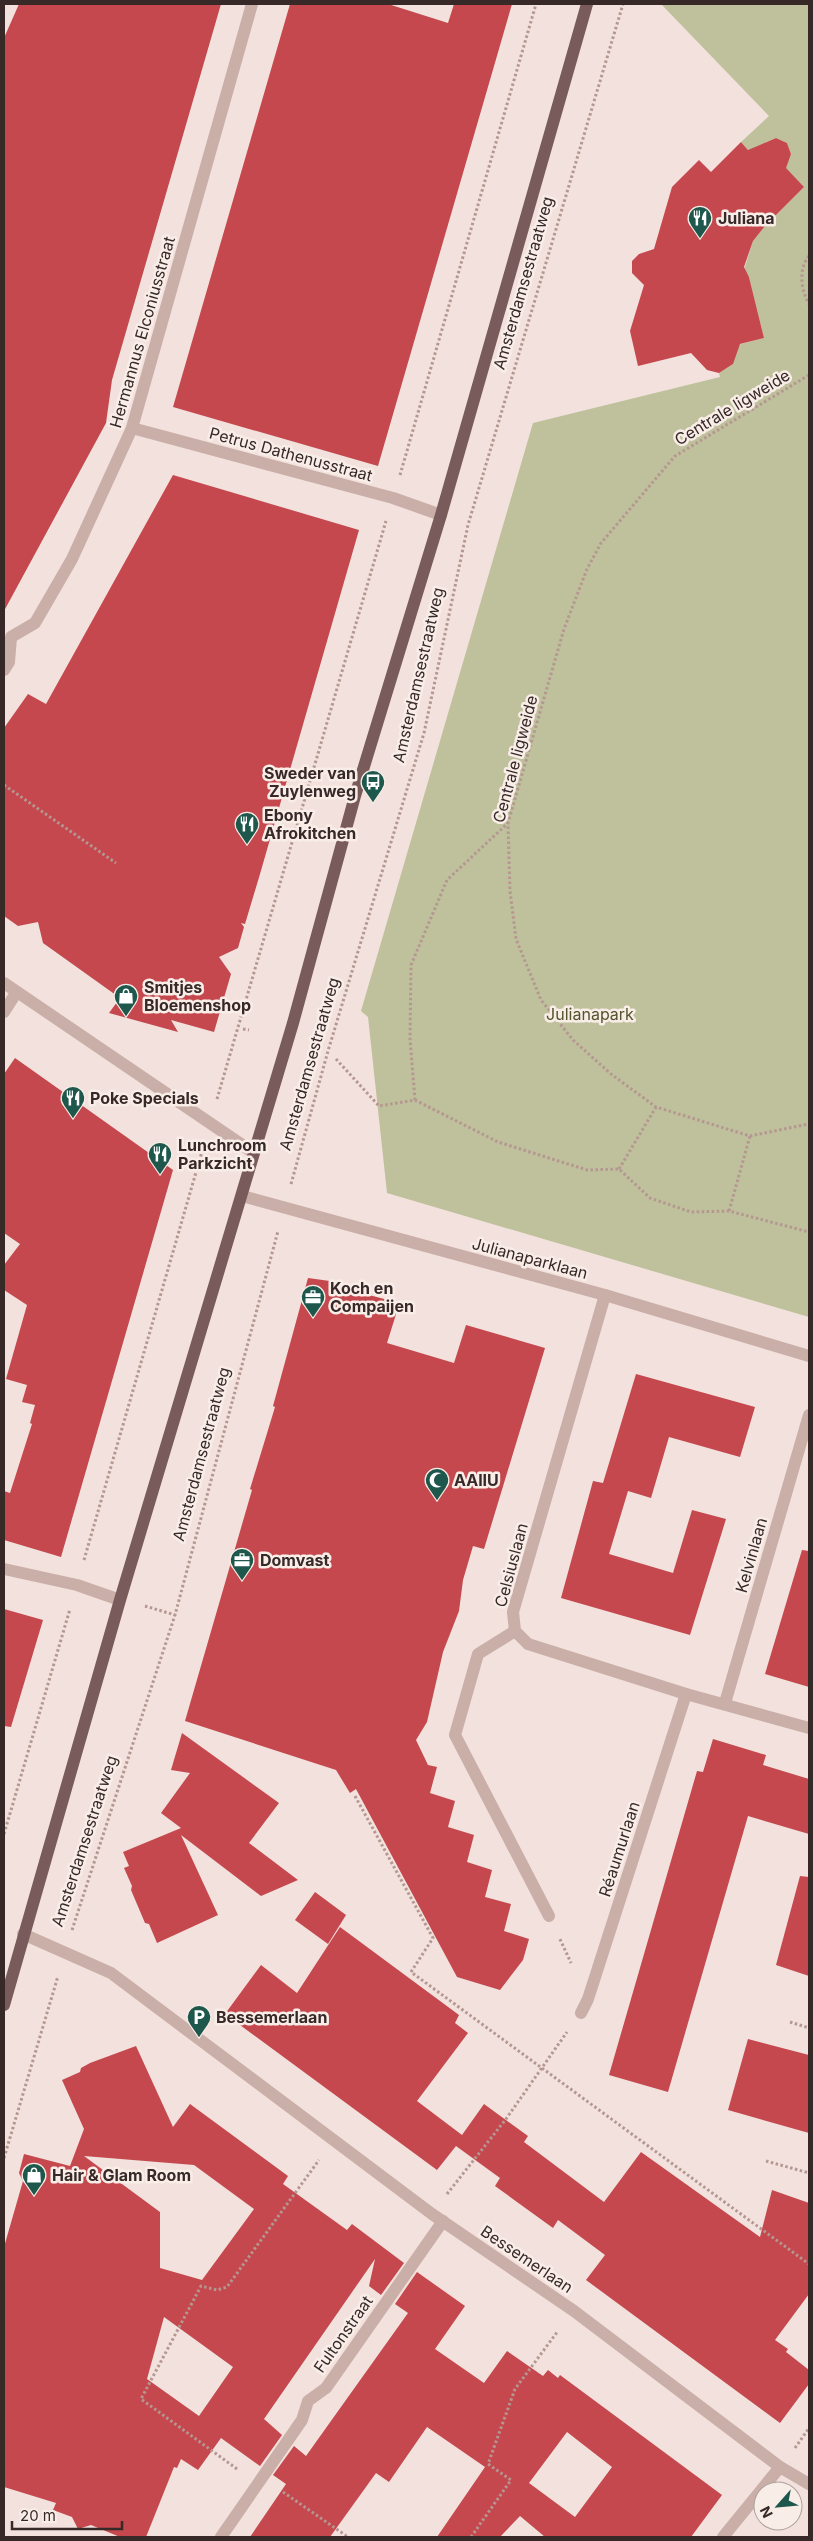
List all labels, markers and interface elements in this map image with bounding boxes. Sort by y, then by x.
street label: Amsterdamsestraatweg [489,194,557,372]
restaurant icon: Juliana [687,205,713,239]
place label: Juliana [718,208,775,228]
street label: Hermannus Elconiusstraat [105,234,179,430]
street label: Centrale ligweide [671,365,793,449]
street label: Petrus Dathenusstraat [207,423,375,485]
street label: Amsterdamsestraatweg [388,585,448,765]
street label: Centrale ligweide [488,693,542,825]
place label: Sweder van Zuylenweg [264,763,356,801]
bus stop icon: Sweder van Zuylenweg [360,769,386,803]
place label: Ebony Afrokitchen [264,805,356,843]
restaurant icon: Ebony Afrokitchen [234,811,260,845]
street label: Amsterdamsestraatweg [275,975,343,1153]
place label: Smitjes Bloemenshop [144,977,251,1015]
shop icon: Smitjes Bloemenshop [113,983,139,1017]
park label: Julianapark [546,1004,634,1024]
restaurant icon: Poke Specials [60,1085,86,1119]
place label: Poke Specials [90,1088,199,1108]
place label: Lunchroom Parkzicht [178,1135,267,1173]
restaurant icon: Lunchroom Parkzicht [147,1141,173,1175]
street label: Julianaparklaan [470,1233,590,1283]
place label: Koch en Compaijen [330,1278,414,1316]
office icon: Koch en Compaijen [300,1284,326,1318]
street label: Amsterdamsestraatweg [168,1365,234,1543]
mosque icon: AAIIU [424,1467,450,1501]
place label: AAIIU [454,1470,499,1490]
street label: Kelvinlaan [731,1515,771,1595]
street label: Celsiuslaan [490,1521,532,1609]
office icon: Domvast [229,1547,255,1581]
place label: Domvast [260,1550,329,1570]
street label: Amsterdamsestraatweg [47,1753,121,1929]
street label: Réaumurlaan [594,1799,644,1899]
parking icon: Bessemerlaan [186,2004,212,2038]
place label: Bessemerlaan [216,2007,327,2027]
shop icon: Hair & Glam Room [21,2162,47,2196]
place label: Hair & Glam Room [52,2165,191,2185]
street label: Bessemerlaan [477,2221,577,2297]
street label: Fultonstraat [309,2292,377,2376]
north arrow [753,2481,803,2531]
scale bar [12,2498,122,2530]
text: N [756,2504,776,2521]
text: 20 m [20,2506,56,2525]

